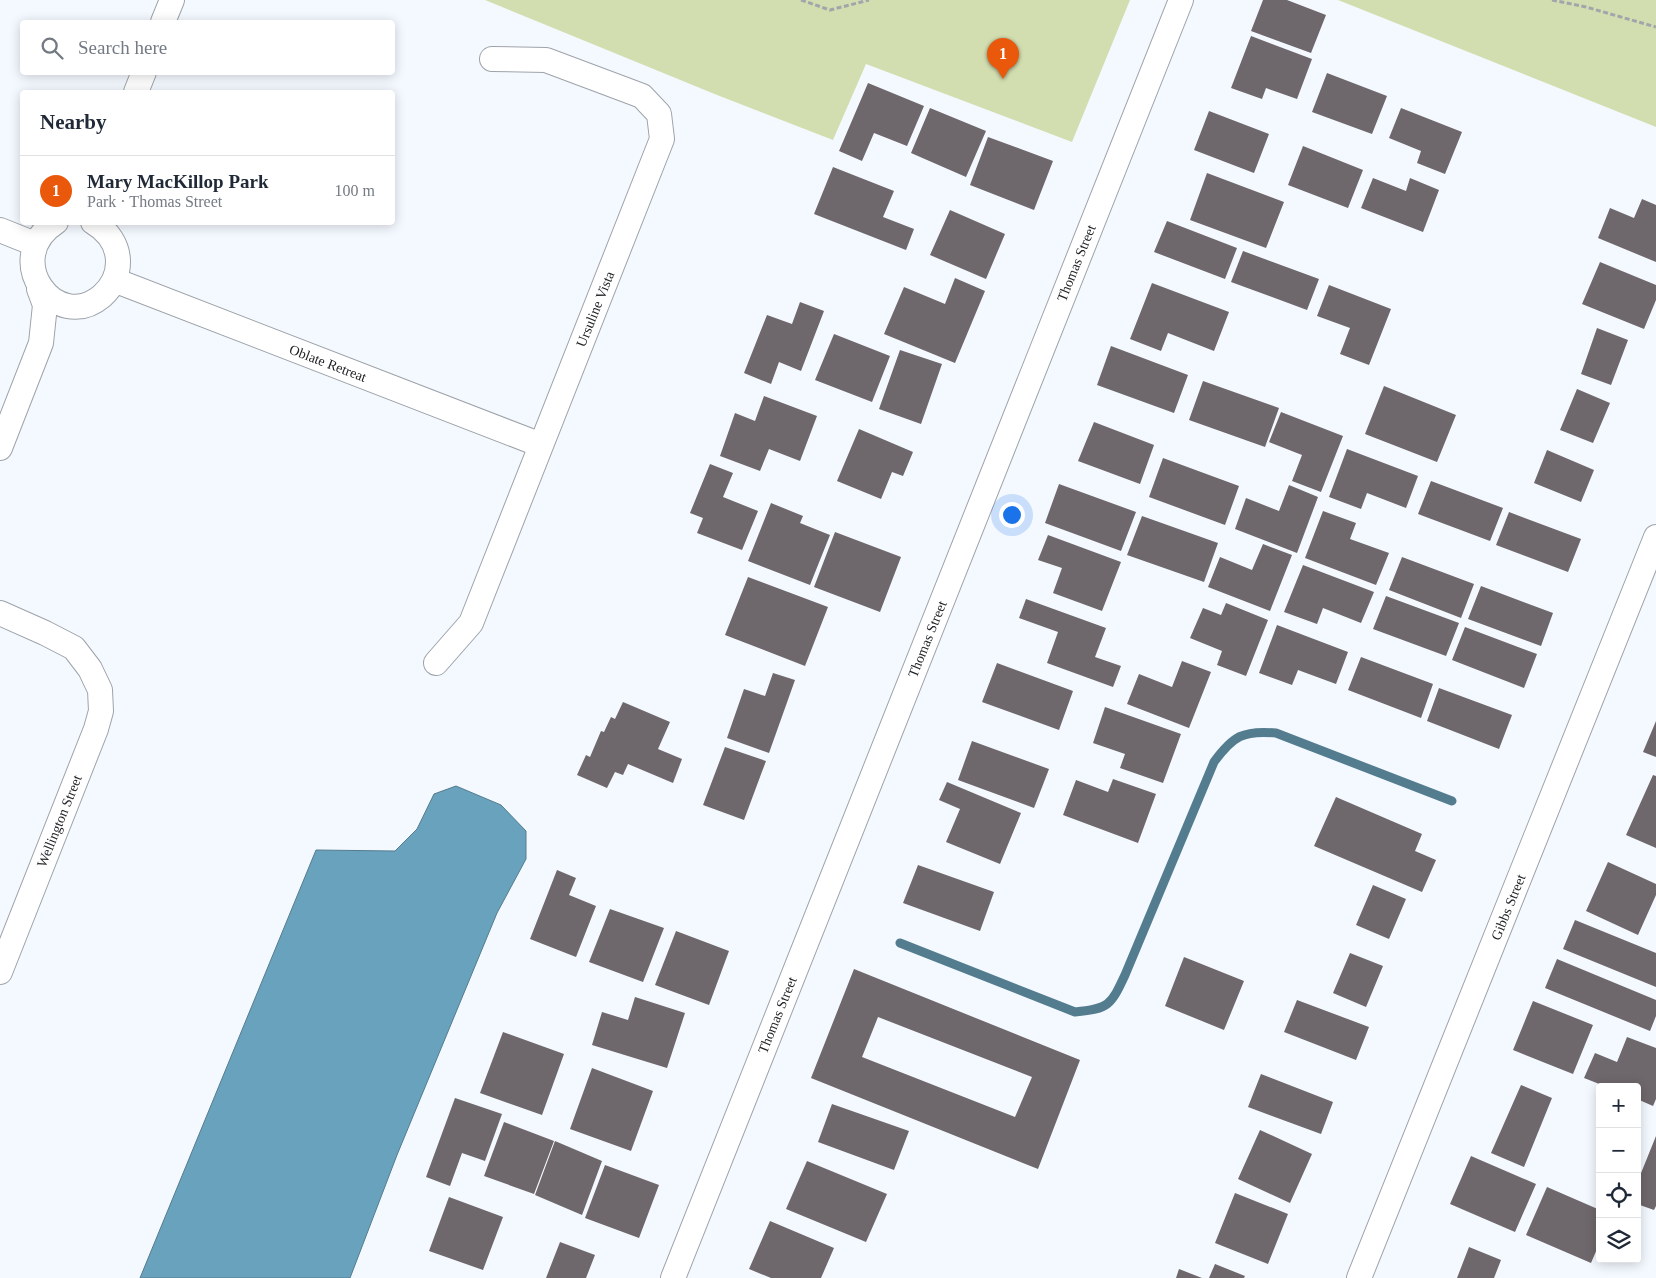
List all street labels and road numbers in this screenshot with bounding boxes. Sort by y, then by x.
street label: Thomas Street [1054,223,1099,304]
street label: Ursuline Vista [573,268,618,349]
street label: Oblate Retreat [287,342,369,385]
street label: Thomas Street [905,599,950,680]
street label: Wellington Street [34,773,85,869]
street label: Gibbs Street [1488,872,1528,942]
street label: Thomas Street [755,975,800,1056]

